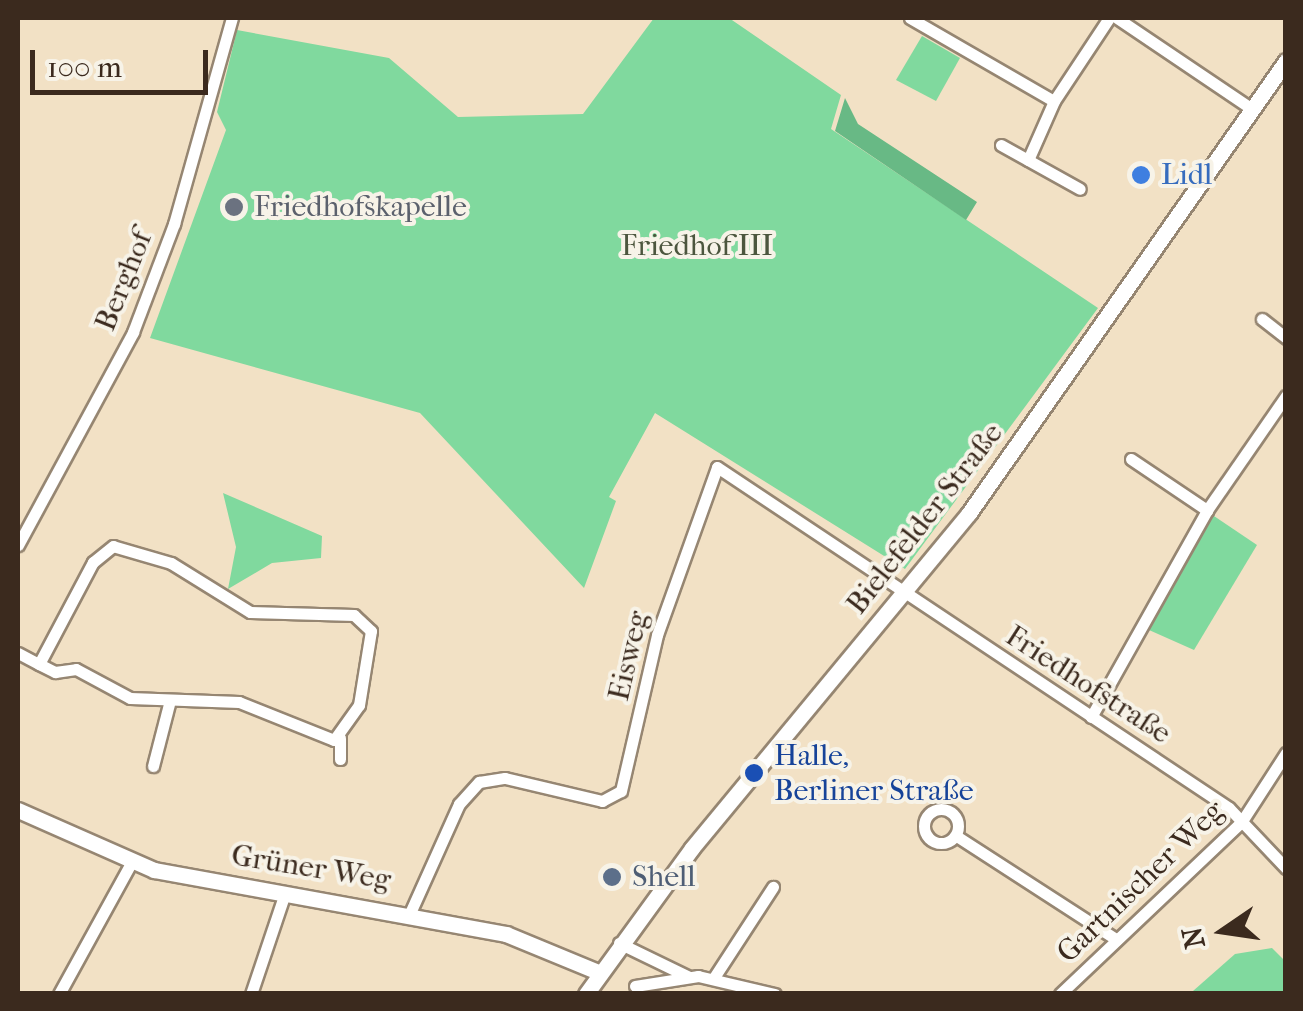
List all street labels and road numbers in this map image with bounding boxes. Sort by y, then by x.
street label: Berghof [88,226,160,336]
street label: Bielefelder Straße [839,416,1011,622]
street label: Eisweg [601,608,657,704]
street label: Friedhofstraße [999,618,1177,752]
street label: Gartnischer Weg [1050,793,1232,971]
street label: Grüner Weg [229,838,393,898]

